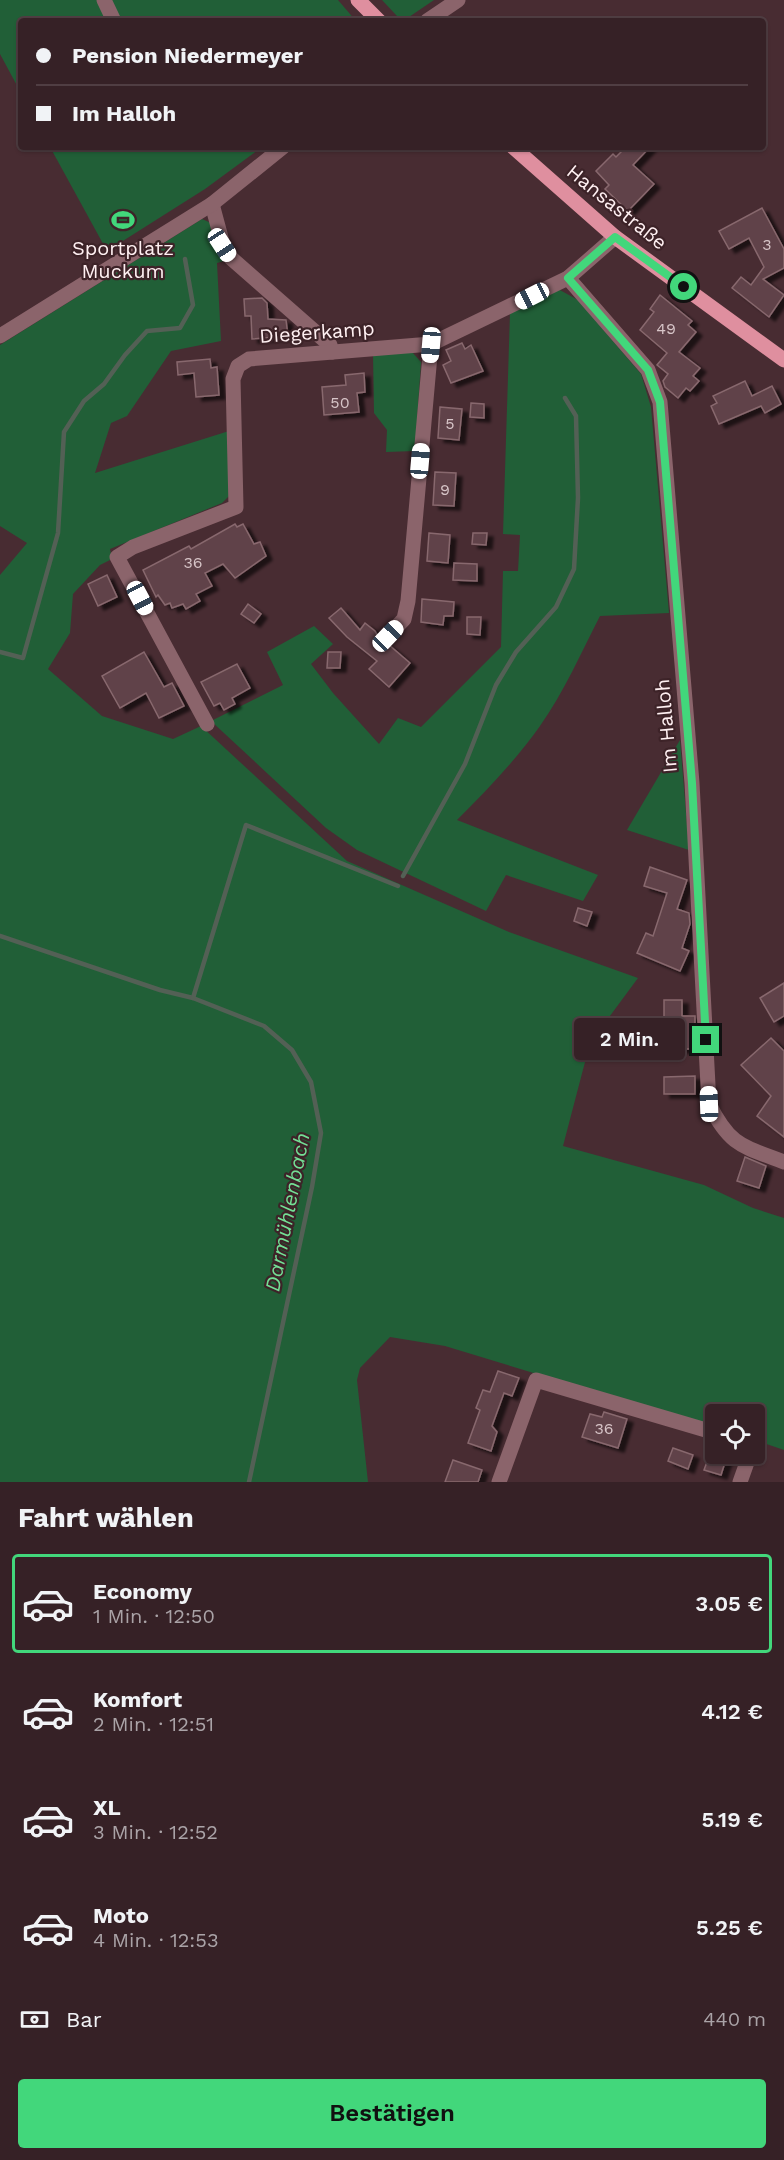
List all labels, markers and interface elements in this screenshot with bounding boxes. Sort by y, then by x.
text: Pension Niedermeyer [72,43,303,68]
text: Im Halloh [72,101,176,126]
street label: Hansastraße [562,159,672,255]
sports icon: Sportplatz Muckum [110,207,136,233]
car [205,225,239,265]
house number: 3 [762,235,772,254]
place label: Sportplatz Muckum [72,236,174,283]
route start [670,273,697,300]
car [512,280,552,312]
street label: Diegerkamp [259,316,375,348]
house number: 49 [656,319,676,338]
car [420,326,442,364]
house number: 50 [330,393,350,412]
house number: 5 [445,414,455,433]
car [409,442,431,480]
house number: 9 [440,480,450,499]
house number: 36 [183,553,203,572]
car [124,578,156,618]
car [369,617,407,655]
street label: Im Halloh [650,678,682,774]
callout: 2 Min. [574,1019,685,1061]
route end [692,1026,719,1053]
text: 2 Min. [600,1027,659,1051]
car [699,1086,719,1122]
water label: Darmühlenbach [259,1130,315,1294]
map controls [705,1404,765,1464]
button: locate [705,1404,765,1464]
house number: 36 [594,1419,614,1438]
text: Fahrt wählen [18,1502,194,1534]
icon: car [21,1577,75,1631]
text: Economy [93,1579,192,1604]
text: 3.05 € [695,1591,763,1616]
text: 1 Min. · 12:50 [93,1604,215,1628]
icon: car [21,1685,75,1739]
text: Komfort [93,1687,182,1712]
text: 4.12 € [701,1699,763,1724]
text: 2 Min. · 12:51 [93,1712,214,1736]
icon: car [21,1793,75,1847]
text: XL [93,1795,121,1820]
text: 5.19 € [701,1807,763,1832]
text: 3 Min. · 12:52 [93,1820,218,1844]
icon: car [21,1901,75,1955]
text: Moto [93,1903,149,1928]
text: 5.25 € [696,1915,763,1940]
text: 4 Min. · 12:53 [93,1928,219,1952]
icon: cash [18,2003,51,2036]
text: Bar [66,2007,102,2032]
text: 440 m [703,2007,766,2031]
button: Bestätigen [18,2079,766,2148]

